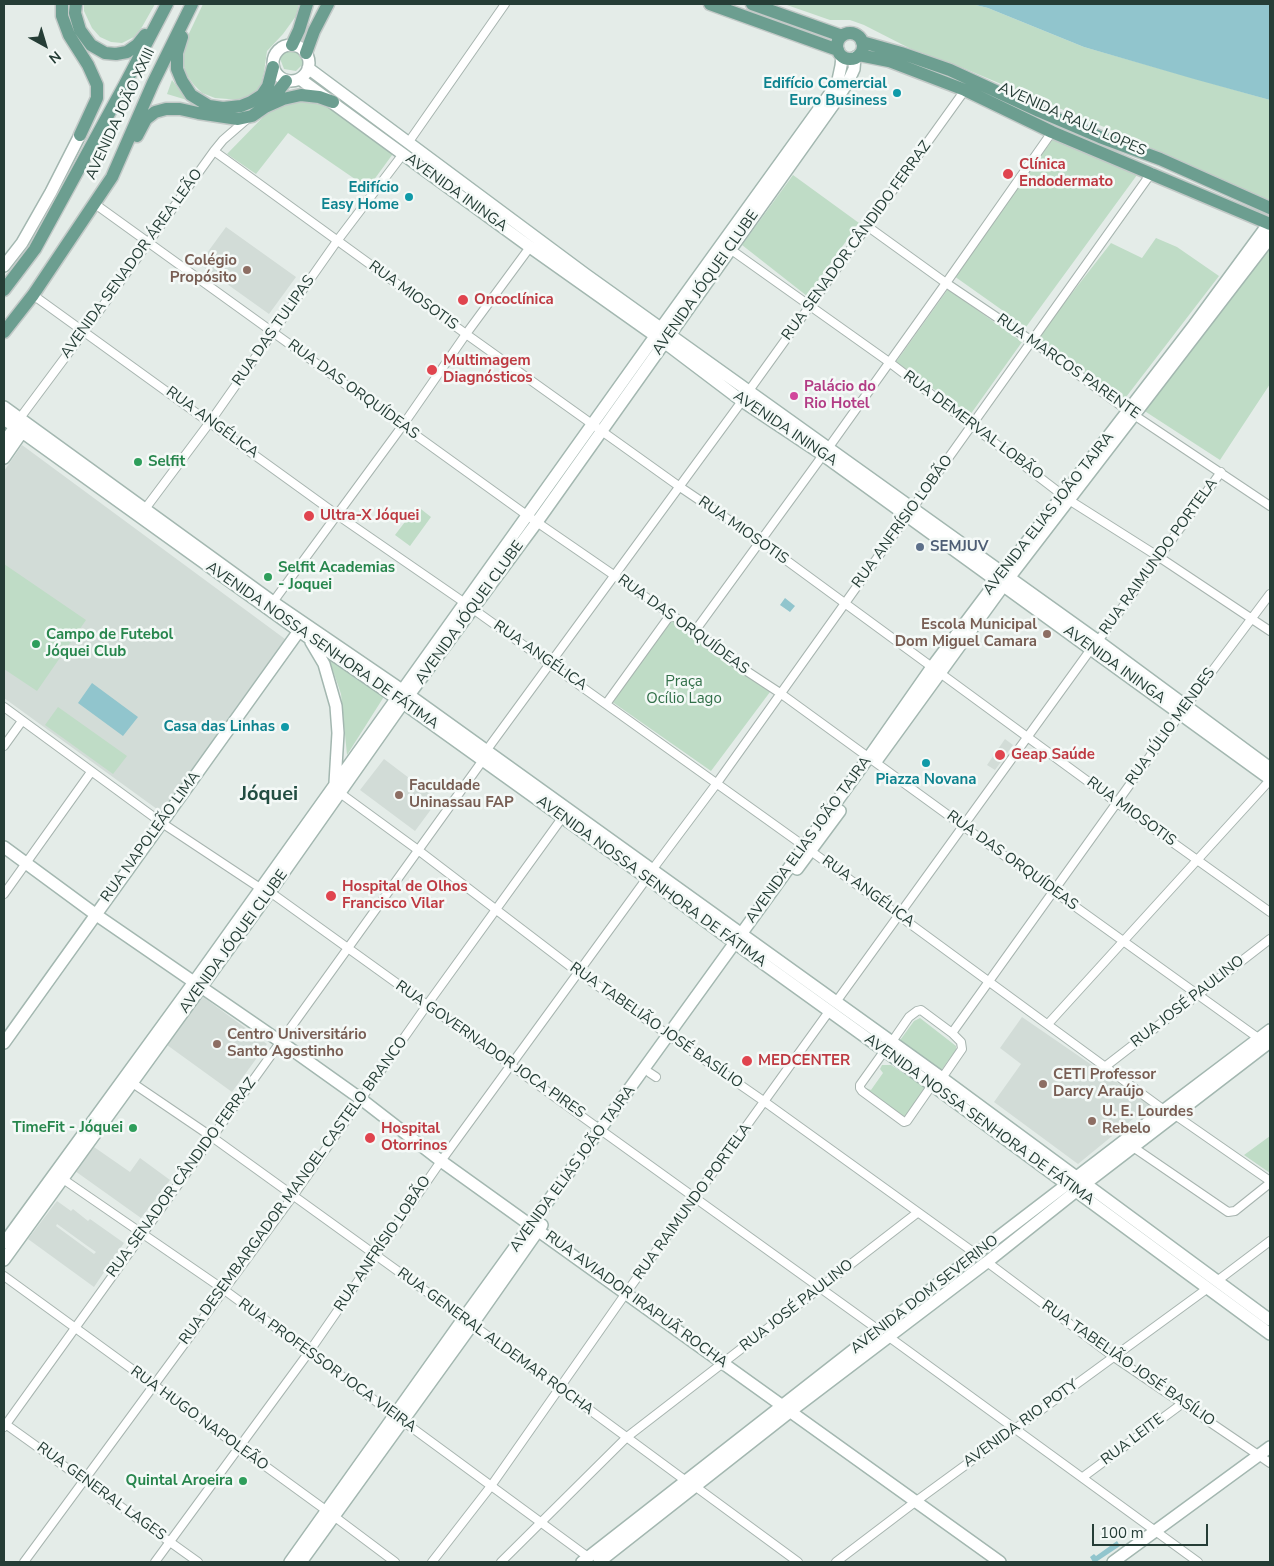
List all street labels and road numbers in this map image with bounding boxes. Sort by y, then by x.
street label: AVENIDA JOÃO XXIII [83,45,159,183]
street label: AVENIDA RAUL LOPES [995,79,1149,161]
street label: RUA SENADOR CÂNDIDO FERRAZ [779,138,935,344]
street label: AVENIDA ININGA [402,150,510,236]
street label: AVENIDA SENADOR ÁREA LEÃO [57,166,207,362]
street label: AVENIDA JÓQUEI CLUBE [649,207,763,359]
street label: RUA MIOSOTIS [365,258,461,334]
street label: RUA DAS TULIPAS [229,272,319,390]
street label: RUA MARCOS PARENTE [993,311,1143,423]
street label: RUA DAS ORQUÍDEAS [284,336,422,444]
street label: RUA DEMERVAL LOBÃO [899,367,1047,485]
street label: RUA ANGÉLICA [162,383,262,463]
street label: AVENIDA ININGA [730,388,840,470]
street label: AVENIDA ELIAS JOÃO TAJRA [980,429,1118,599]
street label: RUA ANFRÍSIO LOBÃO [849,452,957,592]
street label: RUA RAIMUNDO PORTELA [1096,475,1222,639]
street label: RUA MIOSOTIS [694,493,792,569]
street label: AVENIDA JÓQUEI CLUBE [412,538,528,688]
street label: AVENIDA NOSSA SENHORA DE FÁTIMA [202,558,442,734]
street label: RUA DAS ORQUÍDEAS [614,571,752,679]
street label: RUA ANGÉLICA [490,617,590,695]
street label: AVENIDA ININGA [1060,622,1168,708]
street label: RUA JÚLIO MENDES [1122,665,1220,789]
street label: AVENIDA ELIAS JOÃO TAJRA [742,753,876,927]
street label: RUA NAPOLEÃO LIMA [98,768,204,906]
street label: RUA MIOSOTIS [1083,774,1179,850]
street label: AVENIDA NOSSA SENHORA DE FÁTIMA [533,792,769,972]
street label: RUA DAS ORQUÍDEAS [943,807,1081,915]
street label: RUA ANGÉLICA [818,852,918,932]
street label: AVENIDA JÓQUEI CLUBE [176,867,292,1017]
street label: RUA JOSÉ PAULINO [1128,952,1248,1052]
street label: RUA TABELIÃO JOSÉ BASÍLIO [566,959,746,1093]
street label: RUA GOVERNADOR JOCA PIRES [392,977,588,1123]
street label: AVENIDA NOSSA SENHORA DE FÁTIMA [861,1030,1097,1210]
street label: RUA DESEMBARGADOR MANOEL CASTELO BRANCO [176,1033,412,1349]
street label: RUA SENADOR CÂNDIDO FERRAZ [104,1075,260,1281]
street label: AVENIDA ELIAS JOÃO TAJRA [506,1082,640,1256]
street label: RUA RAIMUNDO PORTELA [630,1120,756,1284]
street label: RUA ANFRÍSIO LOBÃO [331,1173,435,1315]
street label: RUA AVIADOR IRAPUÃ ROCHA [541,1228,731,1372]
street label: AVENIDA DOM SEVERINO [848,1232,1002,1358]
street label: RUA JOSÉ PAULINO [737,1256,857,1356]
street label: RUA GENERAL ALDEMAR ROCHA [393,1265,597,1419]
street label: RUA PROFESSOR JOCA VIEIRA [234,1295,420,1437]
street label: RUA TABELIÃO JOSÉ BASÍLIO [1038,1297,1218,1431]
street label: RUA HUGO NAPOLEÃO [127,1363,271,1475]
street label: AVENIDA RIO POTY [960,1376,1082,1472]
street label: RUA LEITE [1098,1410,1168,1470]
street label: RUA GENERAL LAGES [33,1439,169,1545]

